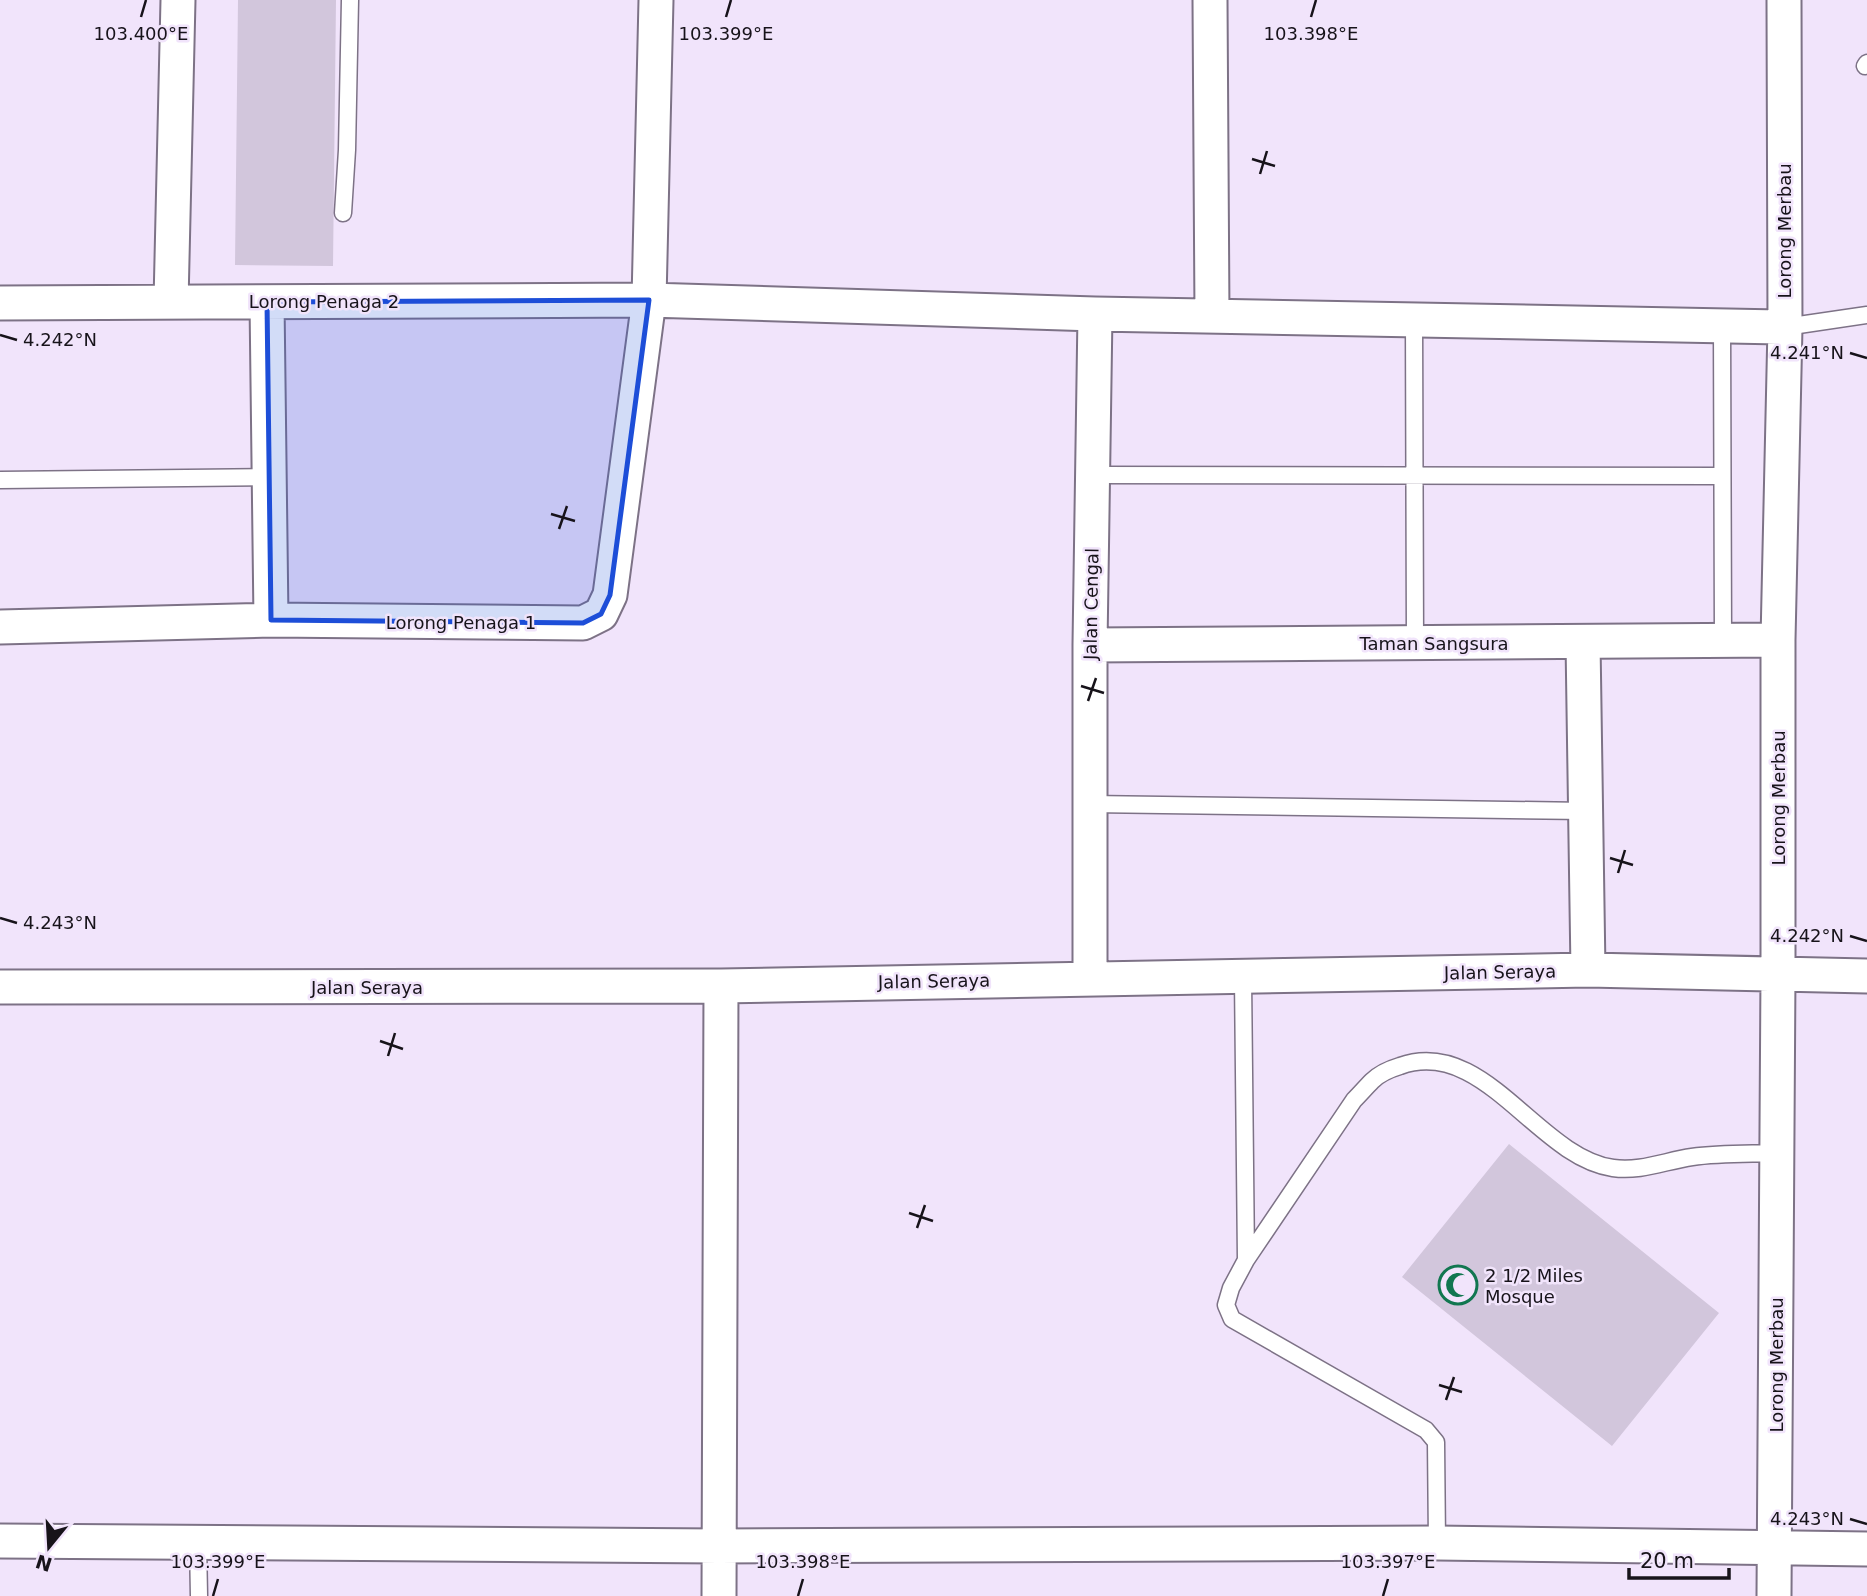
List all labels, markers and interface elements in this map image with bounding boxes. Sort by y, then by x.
text: 103.400°E [94,23,188,44]
text: 103.399°E [679,23,773,44]
text: 103.398°E [1264,23,1358,44]
street label: Lorong Merbau [1774,163,1795,299]
street label: Lorong Penaga 2 [249,291,399,312]
text: 4.242°N [23,329,97,350]
text: 4.241°N [1770,342,1844,363]
street label: Jalan Cengal [1080,548,1102,661]
street label: Lorong Penaga 1 [386,612,536,633]
street label: Taman Sangsura [1358,633,1509,654]
street label: Lorong Merbau [1768,730,1789,866]
text: 4.243°N [23,912,97,933]
text: 4.242°N [1770,925,1844,946]
street label: Jalan Seraya [1443,961,1556,983]
street label: Jalan Seraya [877,970,990,992]
street label: Jalan Seraya [310,977,423,998]
mosque icon: 2 1/2 Miles Mosque [1437,1264,1479,1306]
place label: 2 1/2 Miles Mosque [1485,1265,1583,1307]
street label: Lorong Merbau [1766,1297,1787,1433]
text: 4.243°N [1770,1508,1844,1529]
north arrow [14,1512,84,1582]
scale bar [1629,1536,1729,1580]
text: 20 m [1640,1549,1694,1573]
text: N [33,1550,55,1576]
text: 103.399°E [171,1551,265,1572]
text: 103.398°E [756,1551,850,1572]
text: 103.397°E [1341,1551,1435,1572]

